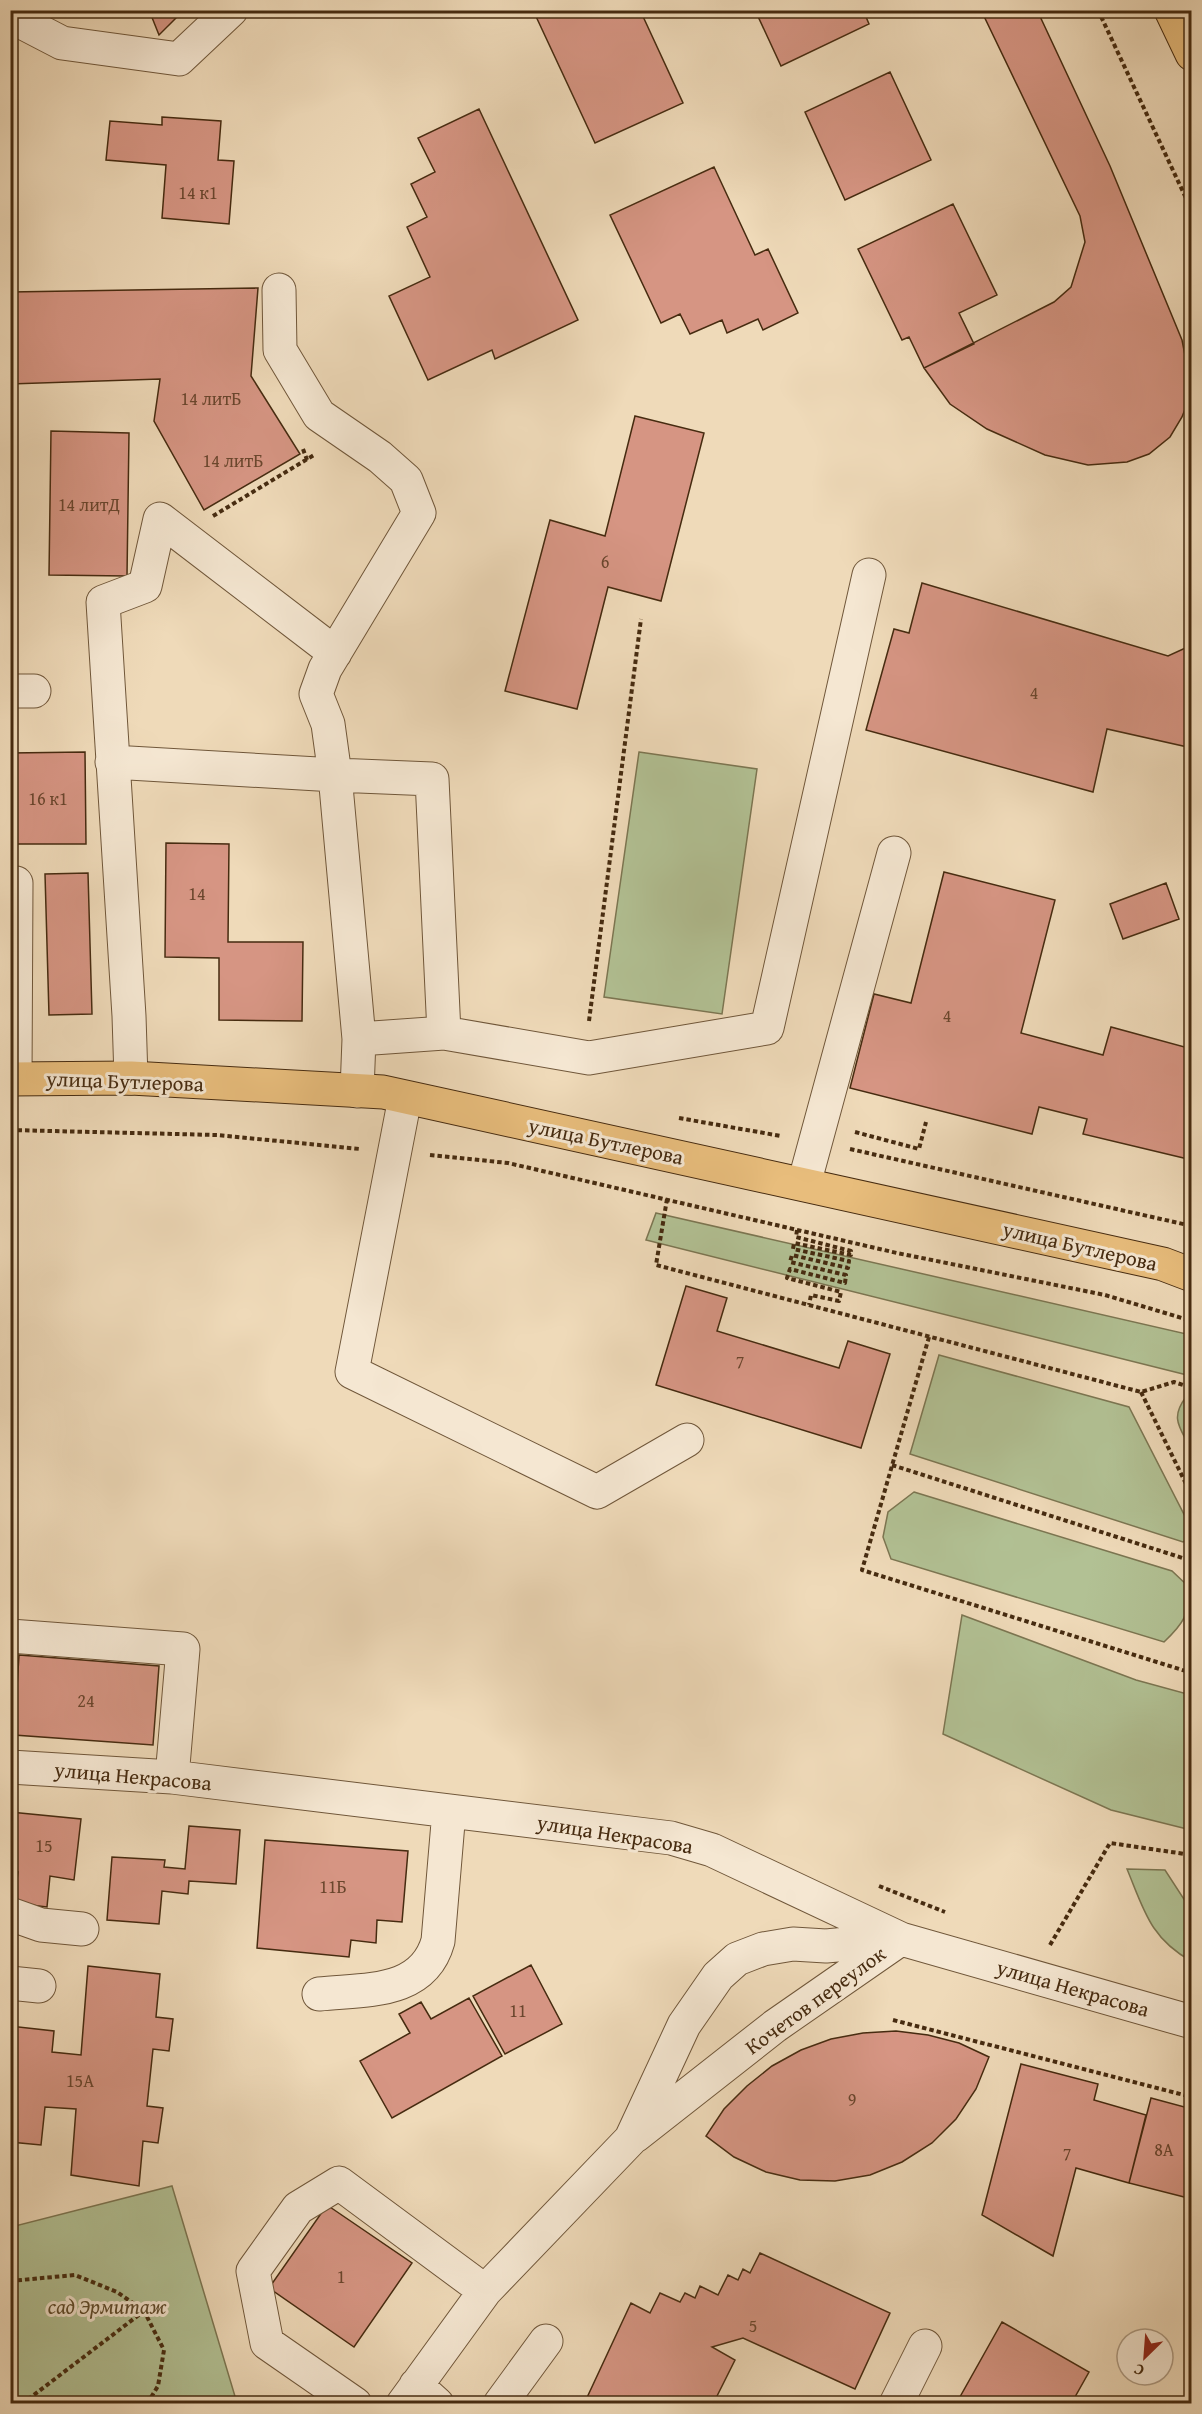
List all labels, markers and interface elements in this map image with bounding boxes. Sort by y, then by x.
house number: 14 к1 [178,179,218,206]
house number: 14 литБ [181,385,241,412]
house number: 14 литБ [203,447,263,474]
house number: 14 литД [58,491,120,518]
house number: 6 [601,548,609,575]
house number: 4 [1030,679,1038,706]
house number: 16 к1 [28,785,68,812]
house number: 14 [188,880,206,907]
house number: 4 [943,1002,951,1029]
street label: улица Бутлерова [45,1063,204,1099]
street label: улица Бутлерова [525,1109,686,1173]
street label: улица Бутлерова [999,1213,1160,1279]
house number: 7 [736,1348,744,1375]
house number: 24 [77,1687,95,1714]
street label: улица Некрасова [52,1754,213,1798]
street label: улица Некрасова [534,1806,695,1862]
house number: 15 [35,1832,53,1859]
house number: 11Б [319,1873,347,1900]
street label: Кочетов переулок [738,1938,892,2062]
street label: улица Некрасова [992,1951,1153,2025]
house number: 11 [509,1997,527,2024]
house number: 15А [66,2067,94,2094]
house number: 9 [848,2086,856,2113]
house number: 8А [1154,2136,1174,2163]
house number: 7 [1063,2140,1071,2167]
house number: 1 [337,2263,345,2290]
park label: сад Эрмитаж [48,2291,167,2322]
house number: 5 [749,2312,757,2339]
north arrow [1115,2327,1175,2387]
text: С [1129,2358,1148,2383]

